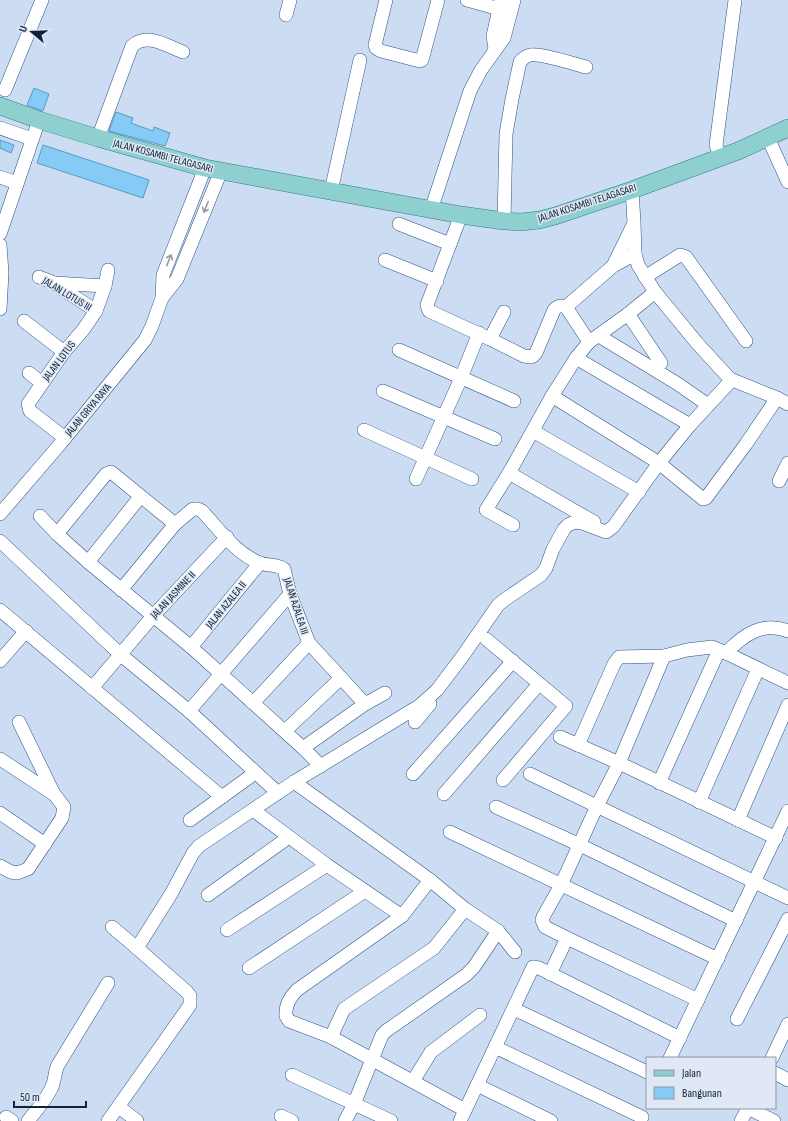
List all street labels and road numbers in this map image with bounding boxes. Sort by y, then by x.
street label: JALAN KOSAMBI TELAGASARI [111,136,214,176]
street label: JALAN KOSAMBI TELAGASARI [535,181,638,225]
street label: JALAN LOTUS III [39,274,94,314]
street label: JALAN LOTUS [39,338,78,384]
street label: JALAN GRIYA RAYA [62,381,114,440]
street label: JALAN JASMINE II [147,569,198,622]
street label: JALAN AZALEA III [280,575,311,636]
street label: JALAN AZALEA II [202,579,249,632]

